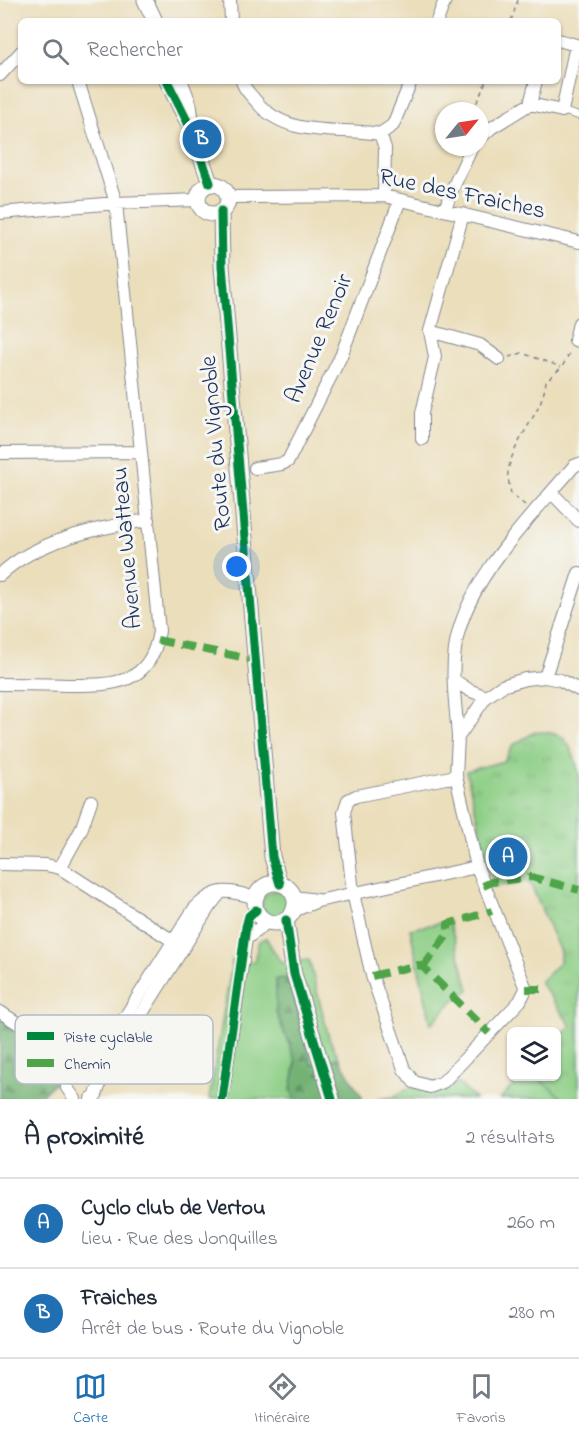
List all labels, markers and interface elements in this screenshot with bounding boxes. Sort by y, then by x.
search box [18,18,561,84]
icon: search [39,35,72,68]
text: Rechercher [87,35,183,67]
north arrow [435,102,489,156]
pin: B [182,116,222,162]
street label: Rue des Fraiches [375,160,549,230]
street label: Avenue Renoir [277,268,363,409]
street label: Route du Vignoble [192,354,242,532]
street label: Avenue Watteau [103,465,153,631]
your location [222,552,251,581]
pin: A [488,834,528,880]
legend [15,1015,213,1084]
text: Piste cyclable [64,1026,153,1050]
map controls [507,1027,561,1081]
button: layers [507,1027,561,1081]
text: Chemin [64,1053,111,1077]
text: À proximité [24,1119,144,1157]
text: 2 résultats [466,1124,555,1153]
text: Cyclo club de Vertou [81,1193,266,1225]
text: A [37,1209,50,1238]
text: 260 m [507,1209,555,1238]
text: Lieu · Rue des Jonquilles [81,1225,278,1254]
text: Fraiches [81,1283,157,1315]
text: B [37,1299,50,1328]
text: 280 m [508,1299,555,1328]
text: Arrêt de bus · Route du Vignoble [81,1315,344,1344]
tab: Carte [73,1370,108,1430]
tab: Itinéraire [254,1370,310,1430]
tab: Favoris [456,1370,506,1430]

